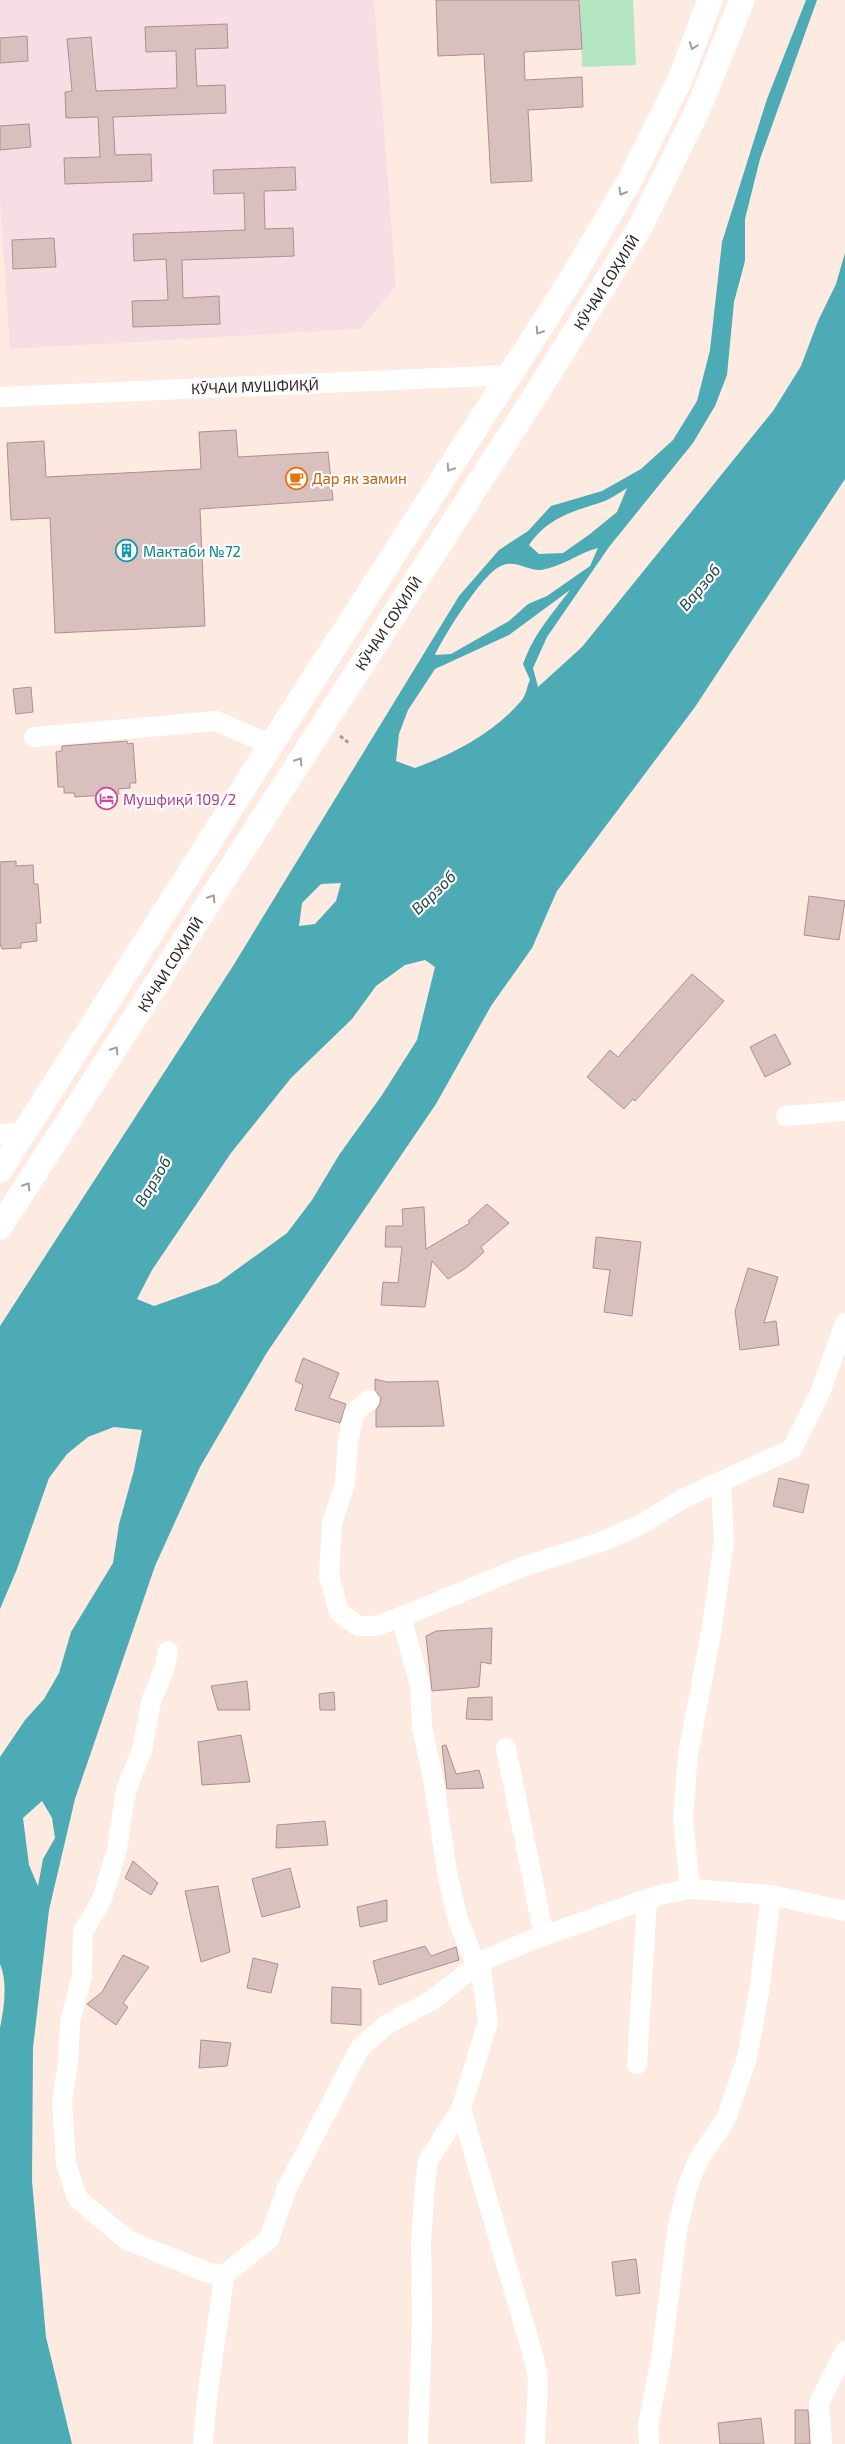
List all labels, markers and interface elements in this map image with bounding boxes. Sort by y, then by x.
one-way arrow [689,41,699,50]
one-way arrow [619,187,629,196]
street label: КӮЧАИ СОҲИЛӢ [570,231,642,333]
one-way arrow [535,326,545,335]
street label: КӮЧАИ МУШФИҚӢ [191,375,319,397]
one-way arrow [447,462,457,471]
cafe icon: Дар як замин [284,466,308,490]
place label: Дар як замин [312,469,407,487]
building icon: Мактаби №72 [115,539,139,563]
place label: Мактаби №72 [143,542,241,560]
water label: Варзоб [674,560,724,614]
street label: КӮЧАИ СОҲИЛӢ [351,573,425,673]
one-way arrow [293,757,302,767]
hotel icon: Мушфиқӣ 109/2 [95,787,119,811]
place label: Мушфиқӣ 109/2 [123,790,236,809]
water label: Варзоб [407,866,459,918]
one-way arrow [205,894,215,903]
street label: КӮЧАИ СОҲИЛӢ [134,913,206,1015]
one-way arrow [109,1046,119,1055]
water label: Варзоб [130,1153,174,1209]
one-way arrow [20,1182,30,1191]

